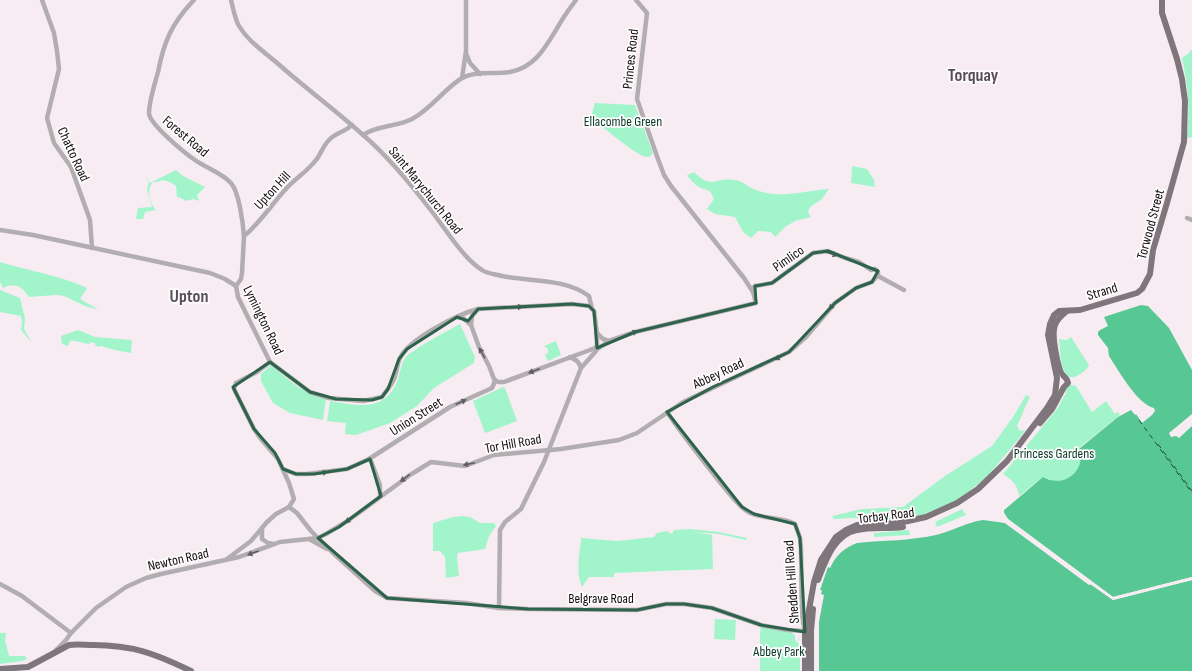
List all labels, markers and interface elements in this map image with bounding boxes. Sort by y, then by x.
street label: Princes Road [619,28,642,90]
district label: Torquay [948,65,999,86]
street label: Forest Road [159,112,212,161]
park label: Ellacombe Green [584,113,662,130]
street label: Chatto Road [54,124,94,184]
street label: Saint Marychurch Road [385,143,466,238]
street label: Upton Hill [251,168,294,213]
street label: Torwood Street [1133,187,1168,261]
street label: Pimlico [769,241,807,275]
one-way arrow [826,251,838,257]
street label: Strand [1085,279,1120,304]
street label: Lymington Road [239,283,288,358]
district label: Upton [170,286,208,307]
one-way arrow [828,300,838,310]
one-way arrow [511,304,524,310]
one-way arrow [626,330,638,336]
one-way arrow [479,347,486,359]
street label: Abbey Road [689,354,747,393]
one-way arrow [775,354,786,360]
one-way arrow [528,368,540,374]
street label: Union Street [387,394,446,439]
one-way arrow [456,399,467,405]
street label: Tor Hill Road [483,430,543,457]
park label: Princess Gardens [1014,445,1094,462]
one-way arrow [463,461,475,467]
one-way arrow [316,469,328,475]
one-way arrow [399,474,410,482]
street label: Torbay Road [857,504,915,527]
one-way arrow [345,515,356,523]
street label: Shedden Hill Road [780,540,803,624]
street label: Newton Road [146,544,210,575]
one-way arrow [247,550,259,556]
street label: Belgrave Road [568,590,634,607]
park label: Abbey Park [752,643,805,660]

